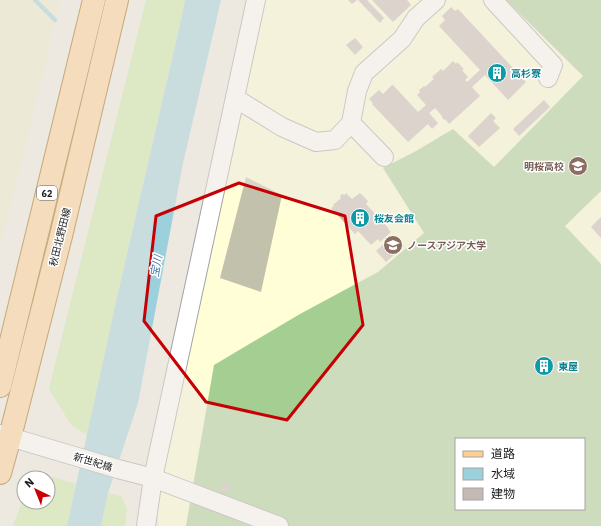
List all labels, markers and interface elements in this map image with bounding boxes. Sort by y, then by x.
building icon: 高杉寮 [486,62,508,84]
place label: 高杉寮 [511,67,541,80]
school or university icon: 明桜高校 [567,155,589,177]
place label: 明桜高校 [524,160,564,173]
road number: 62 [37,186,57,200]
street label: 秋田北野田線 [46,206,74,268]
building icon: 桜友会館 [349,207,371,229]
place label: 桜友会館 [374,212,414,225]
school or university icon: ノースアジア大学 [382,234,404,256]
place label: ノースアジア大学 [407,239,486,252]
water label: 宝川 [147,253,165,278]
building icon: 東屋 [533,355,555,377]
place label: 東屋 [558,360,578,373]
legend [455,438,585,510]
text: 道路 [491,446,515,461]
street label: 新世紀橋 [72,450,114,474]
text: 水域 [491,466,515,481]
north arrow [16,470,56,510]
text: N [21,475,37,491]
text: 建物 [491,486,515,501]

